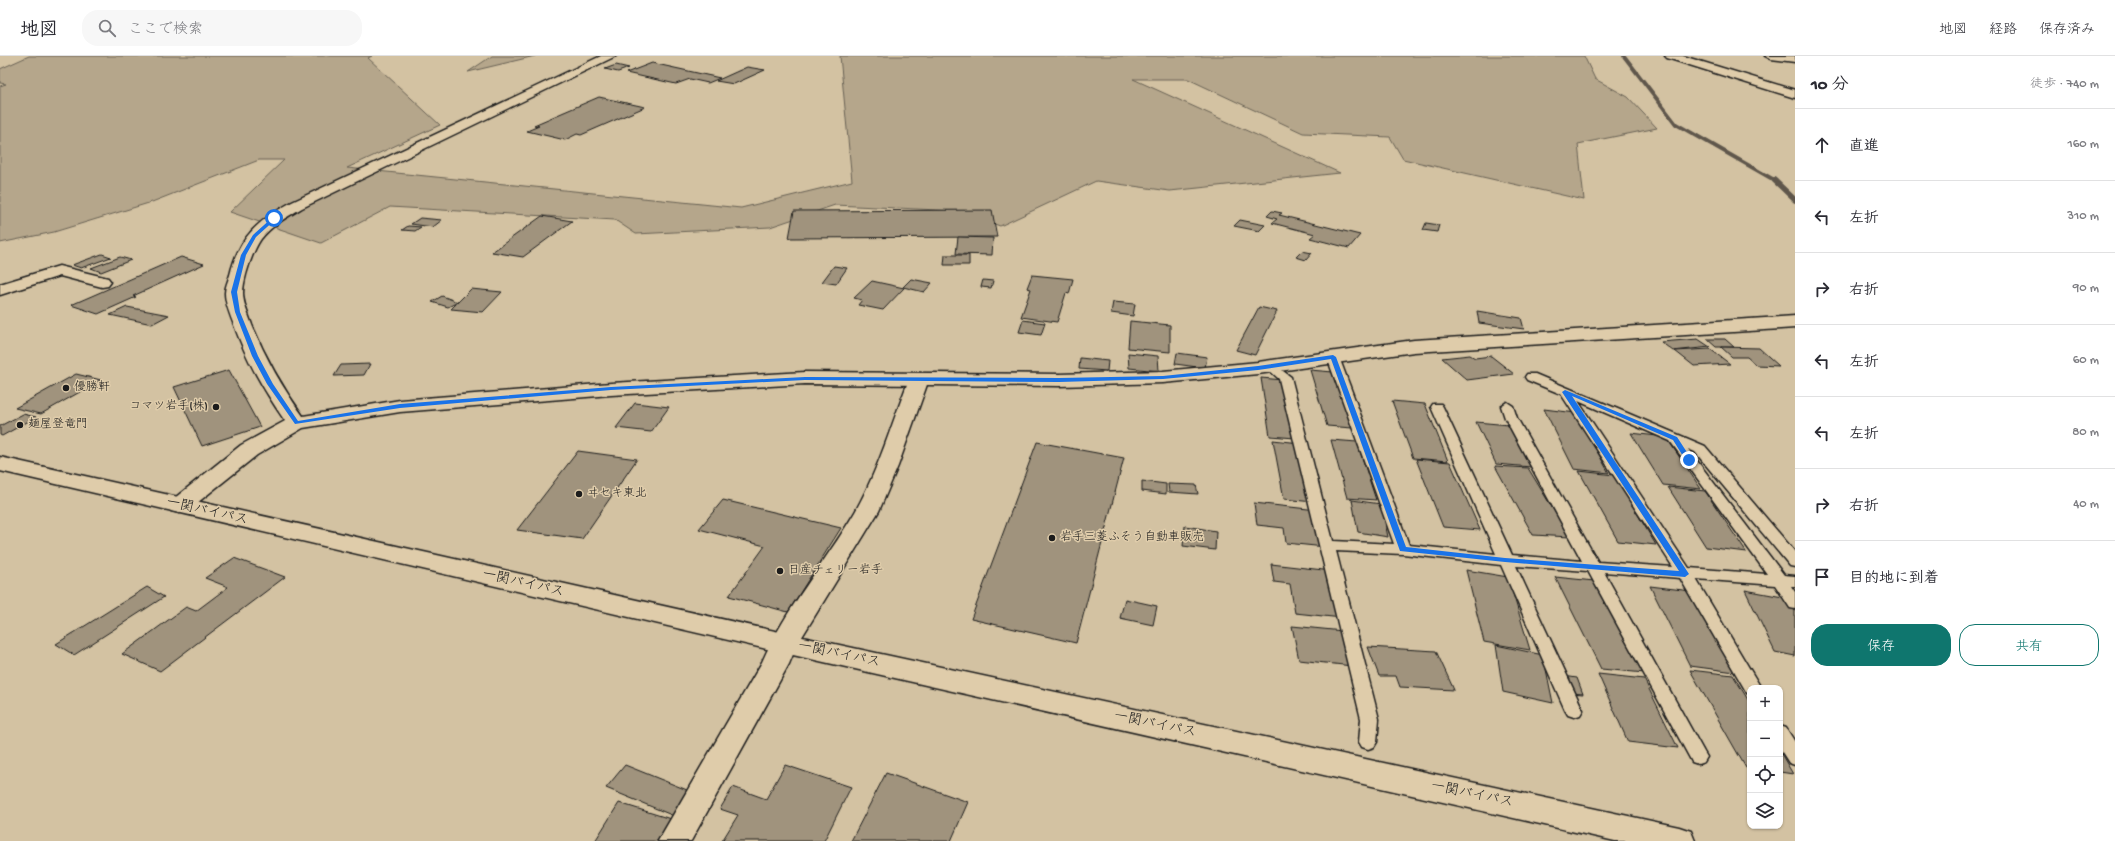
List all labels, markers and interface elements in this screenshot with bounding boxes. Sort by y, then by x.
search box [82,10,362,46]
icon: search [96,17,118,39]
text: 地図 [20,20,58,43]
text: ここで検索 [128,21,203,39]
text: 地図 [1939,22,1967,39]
text: 経路 [1989,22,2017,39]
text: 保存済み [2039,22,2095,39]
text: 10 分 [1811,76,1849,96]
text: 徒歩 · 740 m [2030,77,2099,92]
icon: ahead [1811,134,1833,156]
text: 160 m [2067,137,2099,152]
text: 直進 [1849,138,1879,156]
icon: left [1811,206,1833,228]
route start [265,209,283,227]
text: 310 m [2067,209,2099,224]
text: 左折 [1849,210,1879,228]
icon: right [1811,278,1833,300]
text: 90 m [2073,281,2099,296]
text: 右折 [1849,282,1879,300]
icon: left [1811,350,1833,372]
text: 60 m [2073,353,2099,368]
text: 左折 [1849,354,1879,372]
place label: 優勝軒 [74,380,110,395]
marker: 優勝軒 [61,383,71,393]
place label: コマツ岩手(株) [129,399,208,414]
marker: コマツ岩手(株) [211,402,221,412]
place label: 麺屋登竜門 [28,417,88,432]
marker: 麺屋登竜門 [15,420,25,430]
icon: left [1811,422,1833,444]
text: 80 m [2072,425,2099,440]
text: 左折 [1849,426,1879,444]
route end [1680,451,1698,469]
place label: ヰセキ東北 [587,486,647,501]
marker: ヰセキ東北 [574,489,584,499]
street label: 一関バイパス [164,494,250,530]
icon: right [1811,494,1833,516]
text: 40 m [2073,497,2099,512]
text: 右折 [1849,498,1879,516]
place label: 岩手三菱ふそう自動車販売 [1060,530,1204,545]
marker: 岩手三菱ふそう自動車販売 [1047,533,1057,543]
place label: 日産チェリー岩手 [788,563,883,578]
street label: 一関バイパス [480,566,566,602]
marker: 日産チェリー岩手 [775,566,785,576]
icon: arrive [1811,566,1833,588]
text: 目的地に到着 [1849,570,1939,588]
button: 保存 [1811,624,1951,666]
button: 共有 [1959,624,2099,666]
street label: 一関バイパス [796,638,882,672]
map controls [1747,685,1783,829]
button: + [1747,685,1783,721]
street label: 一関バイパス [1112,708,1198,742]
button: − [1747,721,1783,757]
button: locate [1747,757,1783,793]
street label: 一関バイパス [1429,778,1515,812]
button: layers [1747,793,1783,829]

